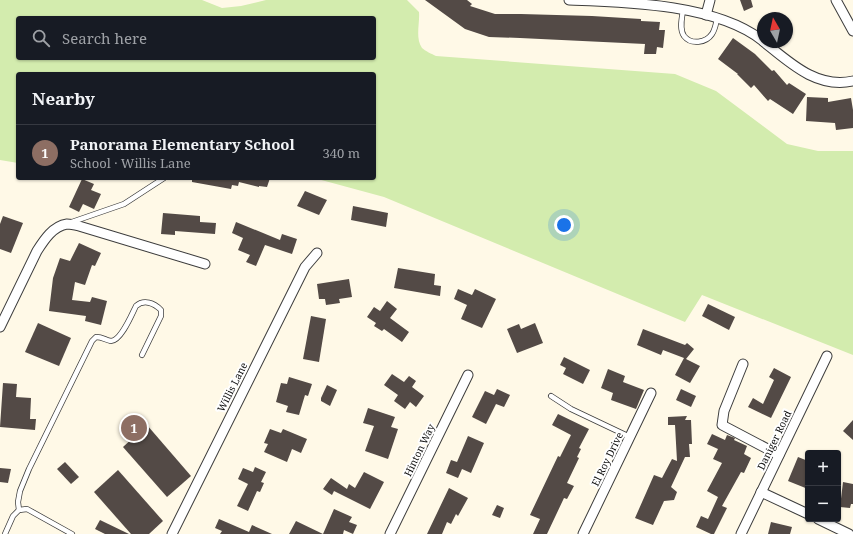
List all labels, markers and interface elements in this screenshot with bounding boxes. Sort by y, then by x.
north arrow [757,12,793,48]
search box [16,16,376,60]
icon: search [30,27,52,49]
text: Search here [62,28,147,48]
text: Nearby [32,87,95,110]
text: Panorama Elementary School [70,134,295,154]
text: 1 [41,144,49,162]
text: 340 m [323,144,360,162]
text: School · Willis Lane [70,154,191,172]
your location [554,215,574,235]
street label: Willis Lane [214,360,250,414]
street label: Daniger Road [754,408,794,472]
pin: 1 [121,413,147,443]
street label: Hinton Way [400,421,438,479]
street label: El Roy Drive [588,430,626,488]
map controls [805,450,841,522]
button: + [805,450,841,486]
button: − [805,486,841,522]

